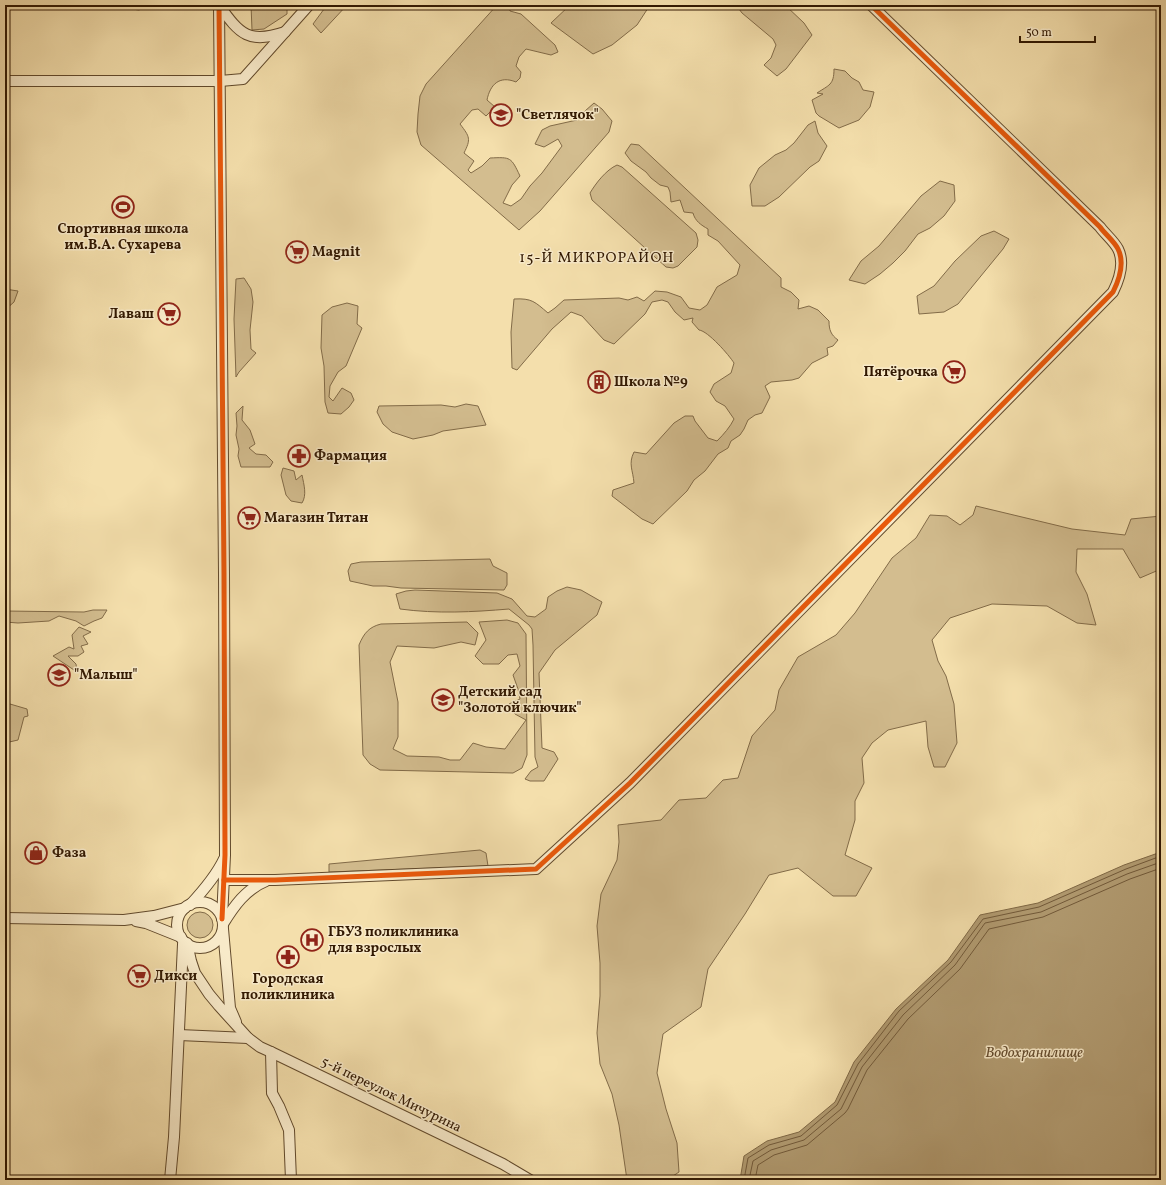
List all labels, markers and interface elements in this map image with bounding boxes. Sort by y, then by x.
scale bar [1020,18,1095,44]
text: 50 m [1026,25,1052,41]
school or university icon: "Светлячок" [488,102,514,128]
place label: "Светлячок" [516,106,599,125]
sports icon: Спортивная школа им.В.А. Сухарева [110,194,136,220]
place label: Спортивная школа им.В.А. Сухарева [57,220,189,255]
supermarket icon: Magnit [284,239,310,265]
place label: Magnit [312,243,360,262]
district label: 15-Й МИКРОРАЙОН [519,248,675,269]
supermarket icon: Лаваш [156,301,182,327]
place label: Лаваш [108,305,154,324]
supermarket icon: Пятёрочка [941,359,967,385]
place label: Пятёрочка [863,363,938,382]
building icon: Школа №9 [586,369,612,395]
place label: Школа №9 [614,373,688,392]
pharmacy icon: Фармация [286,443,312,469]
place label: Фармация [314,447,387,466]
supermarket icon: Магазин Титан [236,505,262,531]
place label: Магазин Титан [264,509,368,528]
school or university icon: "Малыш" [46,662,72,688]
place label: "Малыш" [74,666,138,685]
place label: Детский сад "Золотой ключик" [458,683,582,718]
school or university icon: Детский сад "Золотой ключик" [430,687,456,713]
shop icon: Фаза [23,840,49,866]
place label: Фаза [52,844,87,863]
place label: ГБУЗ поликлиника для взрослых [328,923,459,958]
hospital icon: ГБУЗ поликлиника для взрослых [299,927,325,953]
pharmacy icon: Городская поликлиника [275,944,301,970]
supermarket icon: Дикси [126,963,152,989]
place label: Дикси [154,967,197,986]
place label: Городская поликлиника [241,970,335,1005]
water label: Водохранилище [985,1043,1083,1064]
street label: 5-й переулок Мичурина [317,1053,465,1137]

